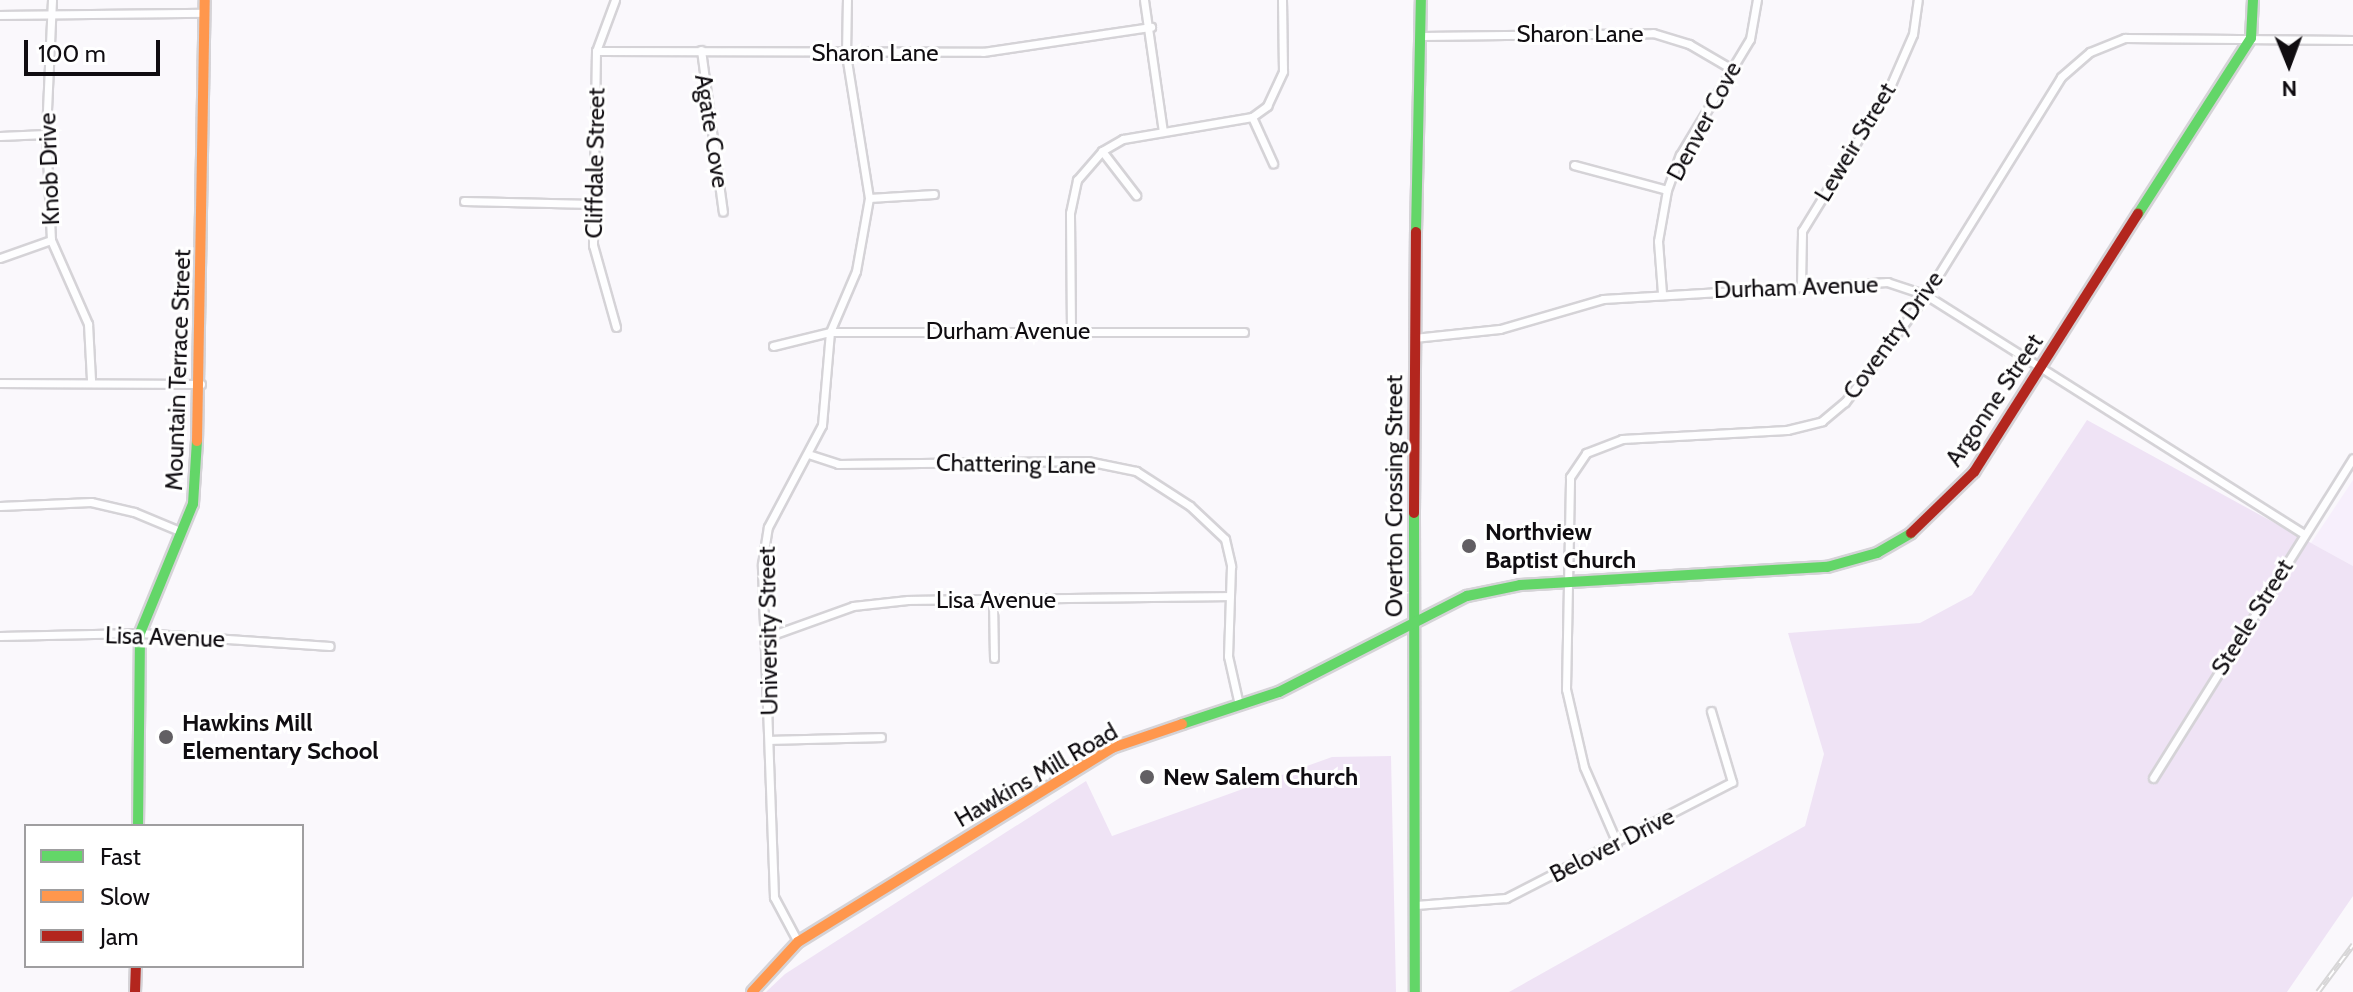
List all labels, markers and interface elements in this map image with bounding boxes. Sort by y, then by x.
street label: Sharon Lane [1517,20,1643,48]
scale bar [28,24,164,74]
north arrow [2249,24,2329,104]
text: 100 m [38,39,106,68]
street label: Sharon Lane [812,39,938,67]
street label: Denver Cove [1661,56,1747,186]
street label: Agate Cove [689,72,735,190]
text: N [2281,75,2297,102]
street label: Leweir Street [1808,77,1902,207]
street label: Cliffdale Street [579,87,611,239]
street label: Knob Drive [33,112,65,226]
street label: Mountain Terrace Street [159,249,197,491]
street label: Coventry Drive [1837,265,1949,405]
street label: Durham Avenue [1713,270,1879,304]
street label: Durham Avenue [926,317,1090,345]
street label: Argonne Street [1939,328,2049,472]
street label: Overton Crossing Street [1380,375,1408,617]
street label: Chattering Lane [936,448,1096,480]
place label: Northview Baptist Church [1485,518,1636,574]
marker: Northview Baptist Church [1460,537,1478,555]
street label: University Street [752,546,784,716]
street label: Steele Street [2205,554,2299,680]
street label: Lisa Avenue [936,586,1056,614]
street label: Lisa Avenue [104,621,226,653]
place label: Hawkins Mill Elementary School [182,709,379,765]
street label: Hawkins Mill Road [950,717,1122,833]
marker: Hawkins Mill Elementary School [157,728,175,746]
place label: New Salem Church [1163,763,1358,791]
marker: New Salem Church [1138,768,1156,786]
street label: Belover Drive [1545,801,1679,889]
legend [24,824,304,968]
text: Fast [100,842,141,871]
text: Slow [100,882,150,911]
text: Jam [100,922,138,951]

